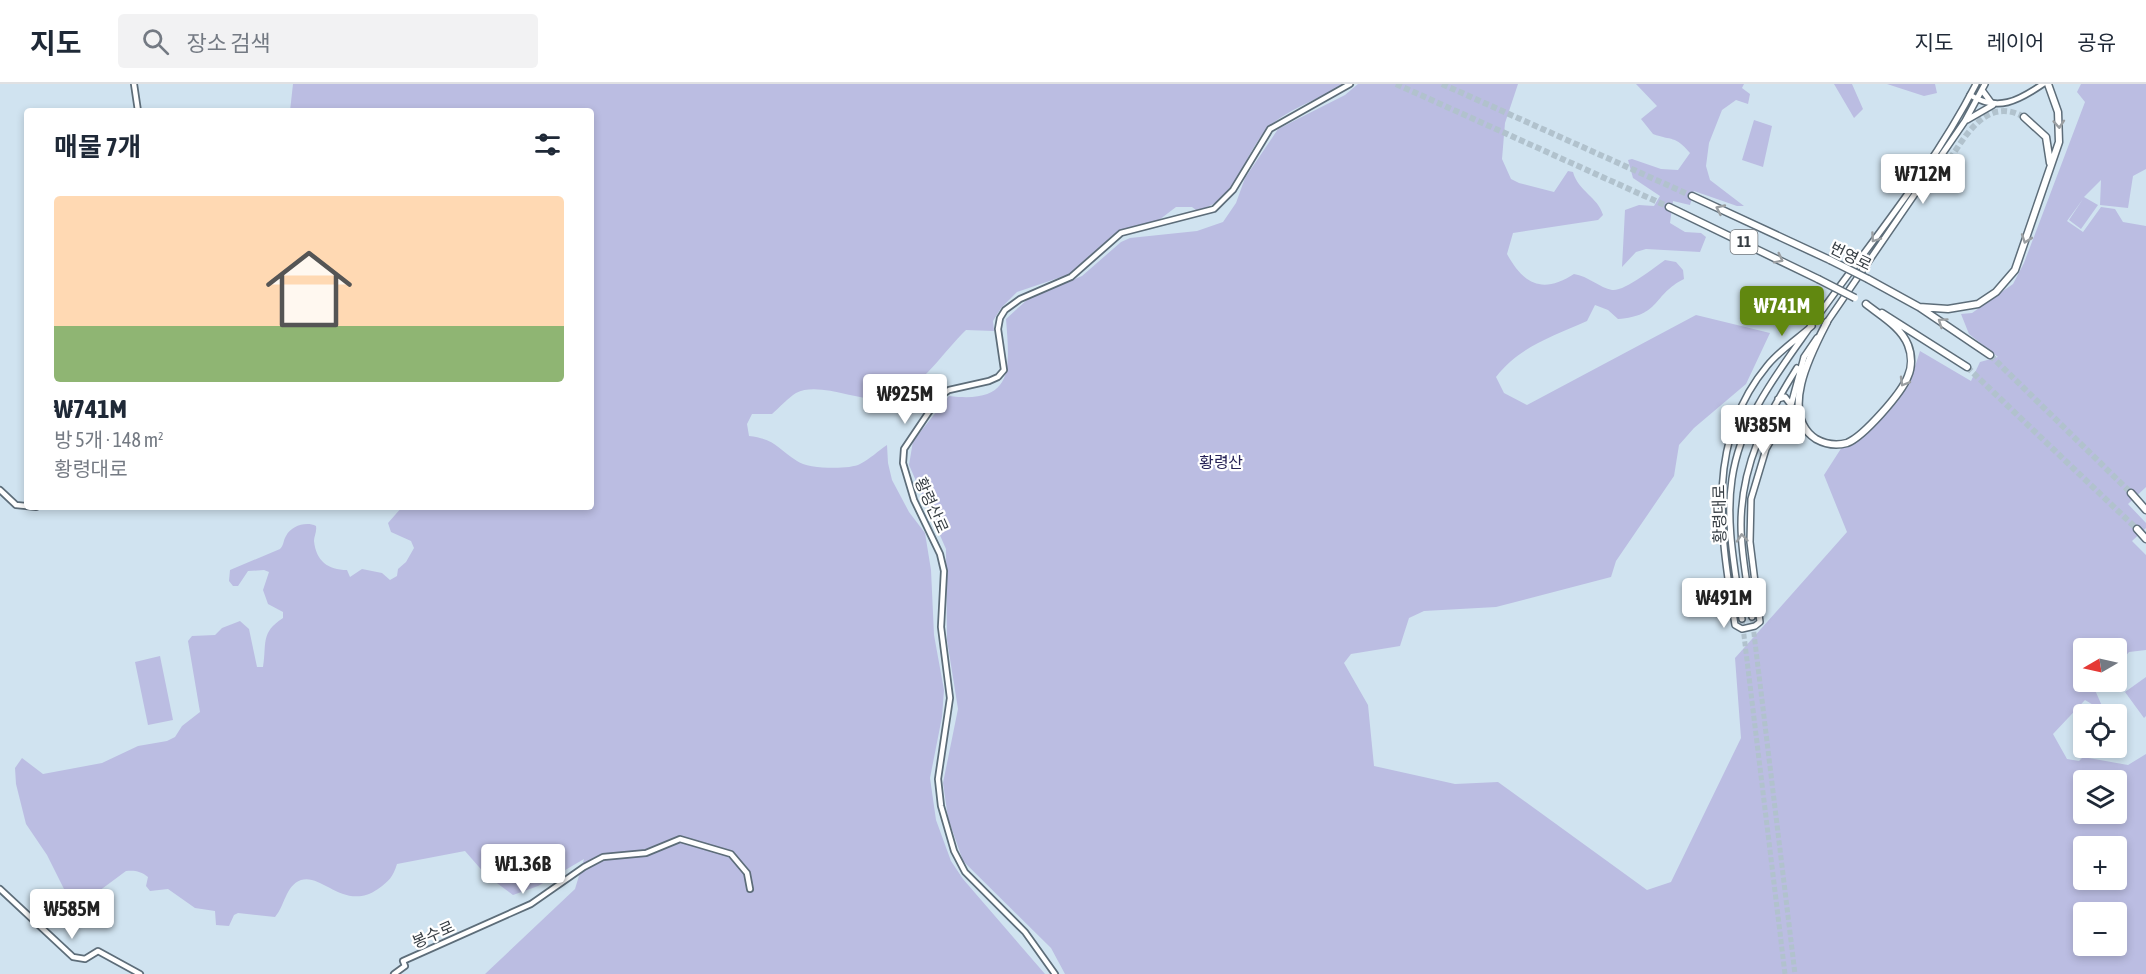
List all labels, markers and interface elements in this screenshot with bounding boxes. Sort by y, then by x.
search box [118,14,538,68]
icon: search [139,25,172,58]
text: 지도 [30,27,82,59]
text: 장소 검색 [187,30,271,56]
text: 지도 [1915,30,1953,54]
text: 레이어 [1986,30,2044,54]
text: 공유 [2077,30,2116,54]
one-way arrow [2052,119,2065,128]
icon: filters [531,128,564,161]
text: 매물 7개 [54,132,142,162]
pin: ₩712M [1881,154,1965,205]
text: ₩712M [1895,162,1951,185]
one-way arrow [1716,205,1727,217]
road number: 11 [1730,230,1758,254]
one-way arrow [1871,231,1882,242]
one-way arrow [2021,233,2034,244]
icon: home [255,235,363,343]
street label: 번영로 [1827,238,1875,274]
one-way arrow [1773,252,1784,264]
pin: ₩741M [1740,286,1824,337]
text: ₩741M [1754,294,1810,317]
one-way arrow [1937,318,1948,329]
pin: ₩925M [863,374,947,425]
one-way arrow [1899,376,1911,386]
text: ₩925M [877,382,933,405]
text: ₩741M [54,394,127,424]
pin: ₩385M [1721,405,1805,456]
text: ₩385M [1735,413,1791,436]
text: 방 5개 · 148 m² [54,428,164,451]
park label: 황령산 [1199,453,1243,471]
text: 황령대로 [54,457,128,480]
street label: 황령산로 [912,474,952,536]
street label: 황령대로 [1709,484,1729,544]
one-way arrow [1736,533,1749,543]
pin: ₩491M [1682,578,1766,629]
text: ₩491M [1696,586,1752,609]
north arrow [2073,638,2127,692]
map controls [2073,638,2127,956]
button: locate [2073,704,2127,758]
button: layers [2073,770,2127,824]
button: + [2073,836,2127,890]
pin: ₩1.36B [474,844,572,895]
text: ₩1.36B [495,852,551,875]
pin: ₩585M [30,889,114,940]
text: ₩585M [44,897,100,920]
button: − [2073,902,2127,956]
street label: 봉수로 [409,917,457,951]

